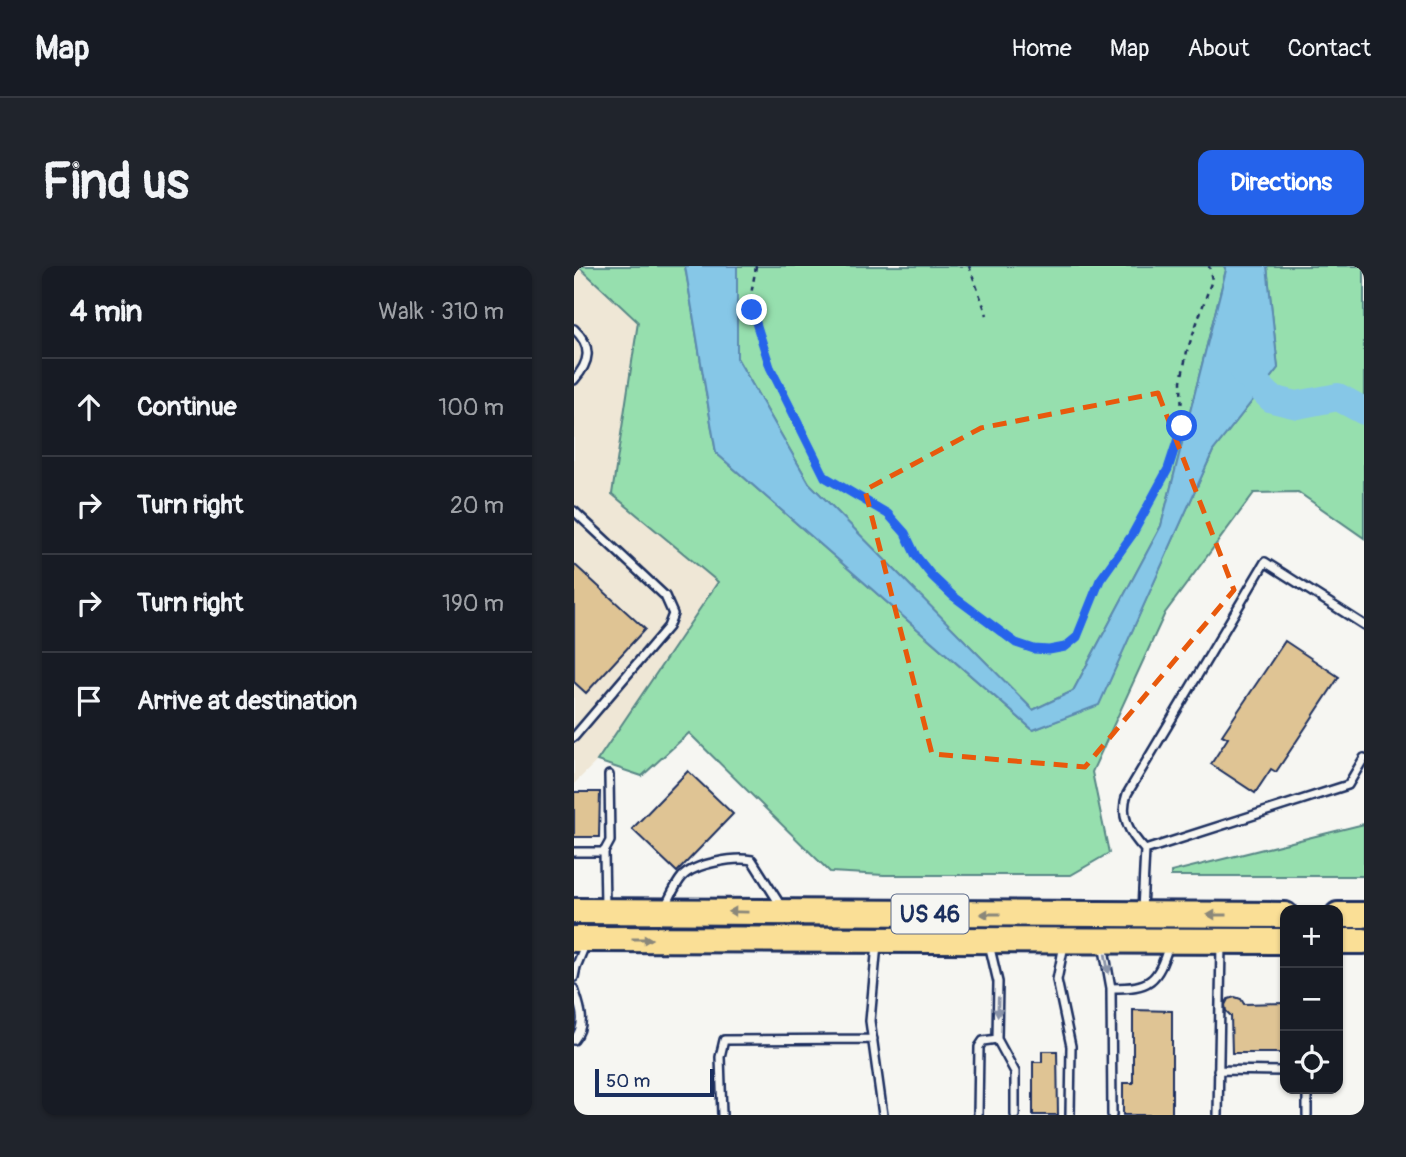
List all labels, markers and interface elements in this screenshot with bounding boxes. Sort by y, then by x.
text: Map [35,28,90,69]
text: Home [1011,34,1072,63]
text: Map [1110,34,1150,63]
text: About [1188,34,1250,63]
text: Contact [1288,34,1371,63]
button: Directions [1198,150,1364,215]
text: Find us [42,152,189,213]
text: 4 min [70,293,143,330]
route end [736,294,767,325]
text: Walk · 310 m [378,297,504,326]
icon: ahead [70,388,108,426]
text: Continue [137,391,237,423]
text: 100 m [438,393,504,422]
route start [1166,410,1197,441]
icon: right [70,486,108,524]
text: Turn right [137,489,243,521]
text: 20 m [450,491,504,520]
icon: right [70,584,108,622]
text: Turn right [137,587,243,619]
text: 190 m [442,589,504,618]
icon: arrive [70,682,108,720]
text: Arrive at destination [137,685,357,717]
road number: US 46 [892,894,968,934]
map controls [1280,905,1343,1094]
button: + [1280,905,1343,968]
one-way arrow [726,907,748,918]
one-way arrow [978,908,1000,920]
one-way arrow [1206,909,1228,921]
one-way arrow [631,933,653,945]
one-way arrow [1102,953,1113,975]
button: − [1280,968,1343,1031]
one-way arrow [992,996,1003,1018]
button: locate [1280,1031,1343,1094]
scale bar [595,1066,714,1098]
text: 50 m [606,1069,650,1093]

